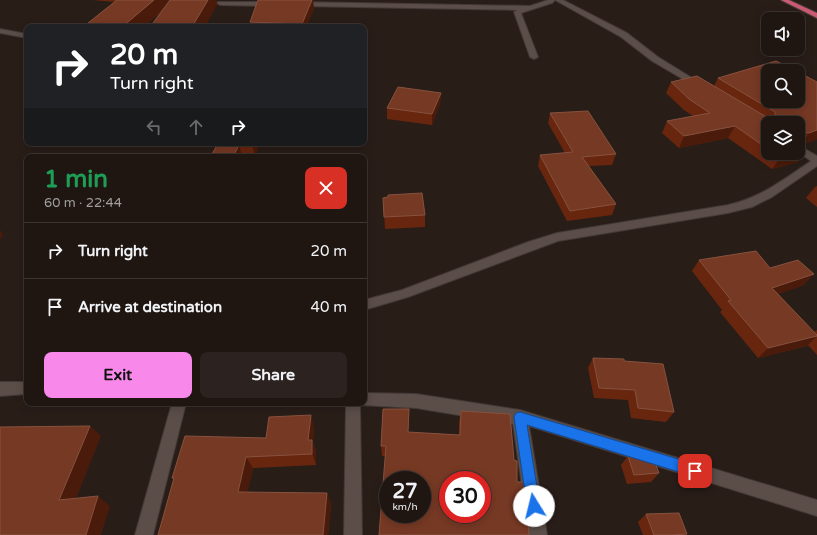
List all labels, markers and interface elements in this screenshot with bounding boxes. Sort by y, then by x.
map controls [761,12,805,160]
button: sound [761,12,805,56]
text: 20 m [110,38,178,72]
icon: right [44,40,96,92]
button: search [761,64,805,108]
text: Turn right [110,72,194,94]
icon: left [143,116,165,138]
icon: ahead [185,116,207,138]
icon: right [227,116,249,138]
button: layers [761,116,805,160]
text: 1 min [44,165,108,194]
button: close [305,167,347,209]
text: 60 m · 22:44 [44,195,122,211]
icon: right [44,240,66,262]
text: Turn right [78,242,148,260]
text: 20 m [310,242,347,260]
icon: arrive [44,296,66,318]
text: Arrive at destination [78,298,222,316]
text: 40 m [310,298,347,316]
button: Exit [44,352,192,398]
button: Share [200,352,347,398]
pin [678,454,712,488]
icon: arrive [684,460,706,482]
speed limit sign: 30 [439,471,491,523]
text: 27 [392,480,418,504]
position arrow [513,485,555,527]
text: km/h [392,501,418,513]

